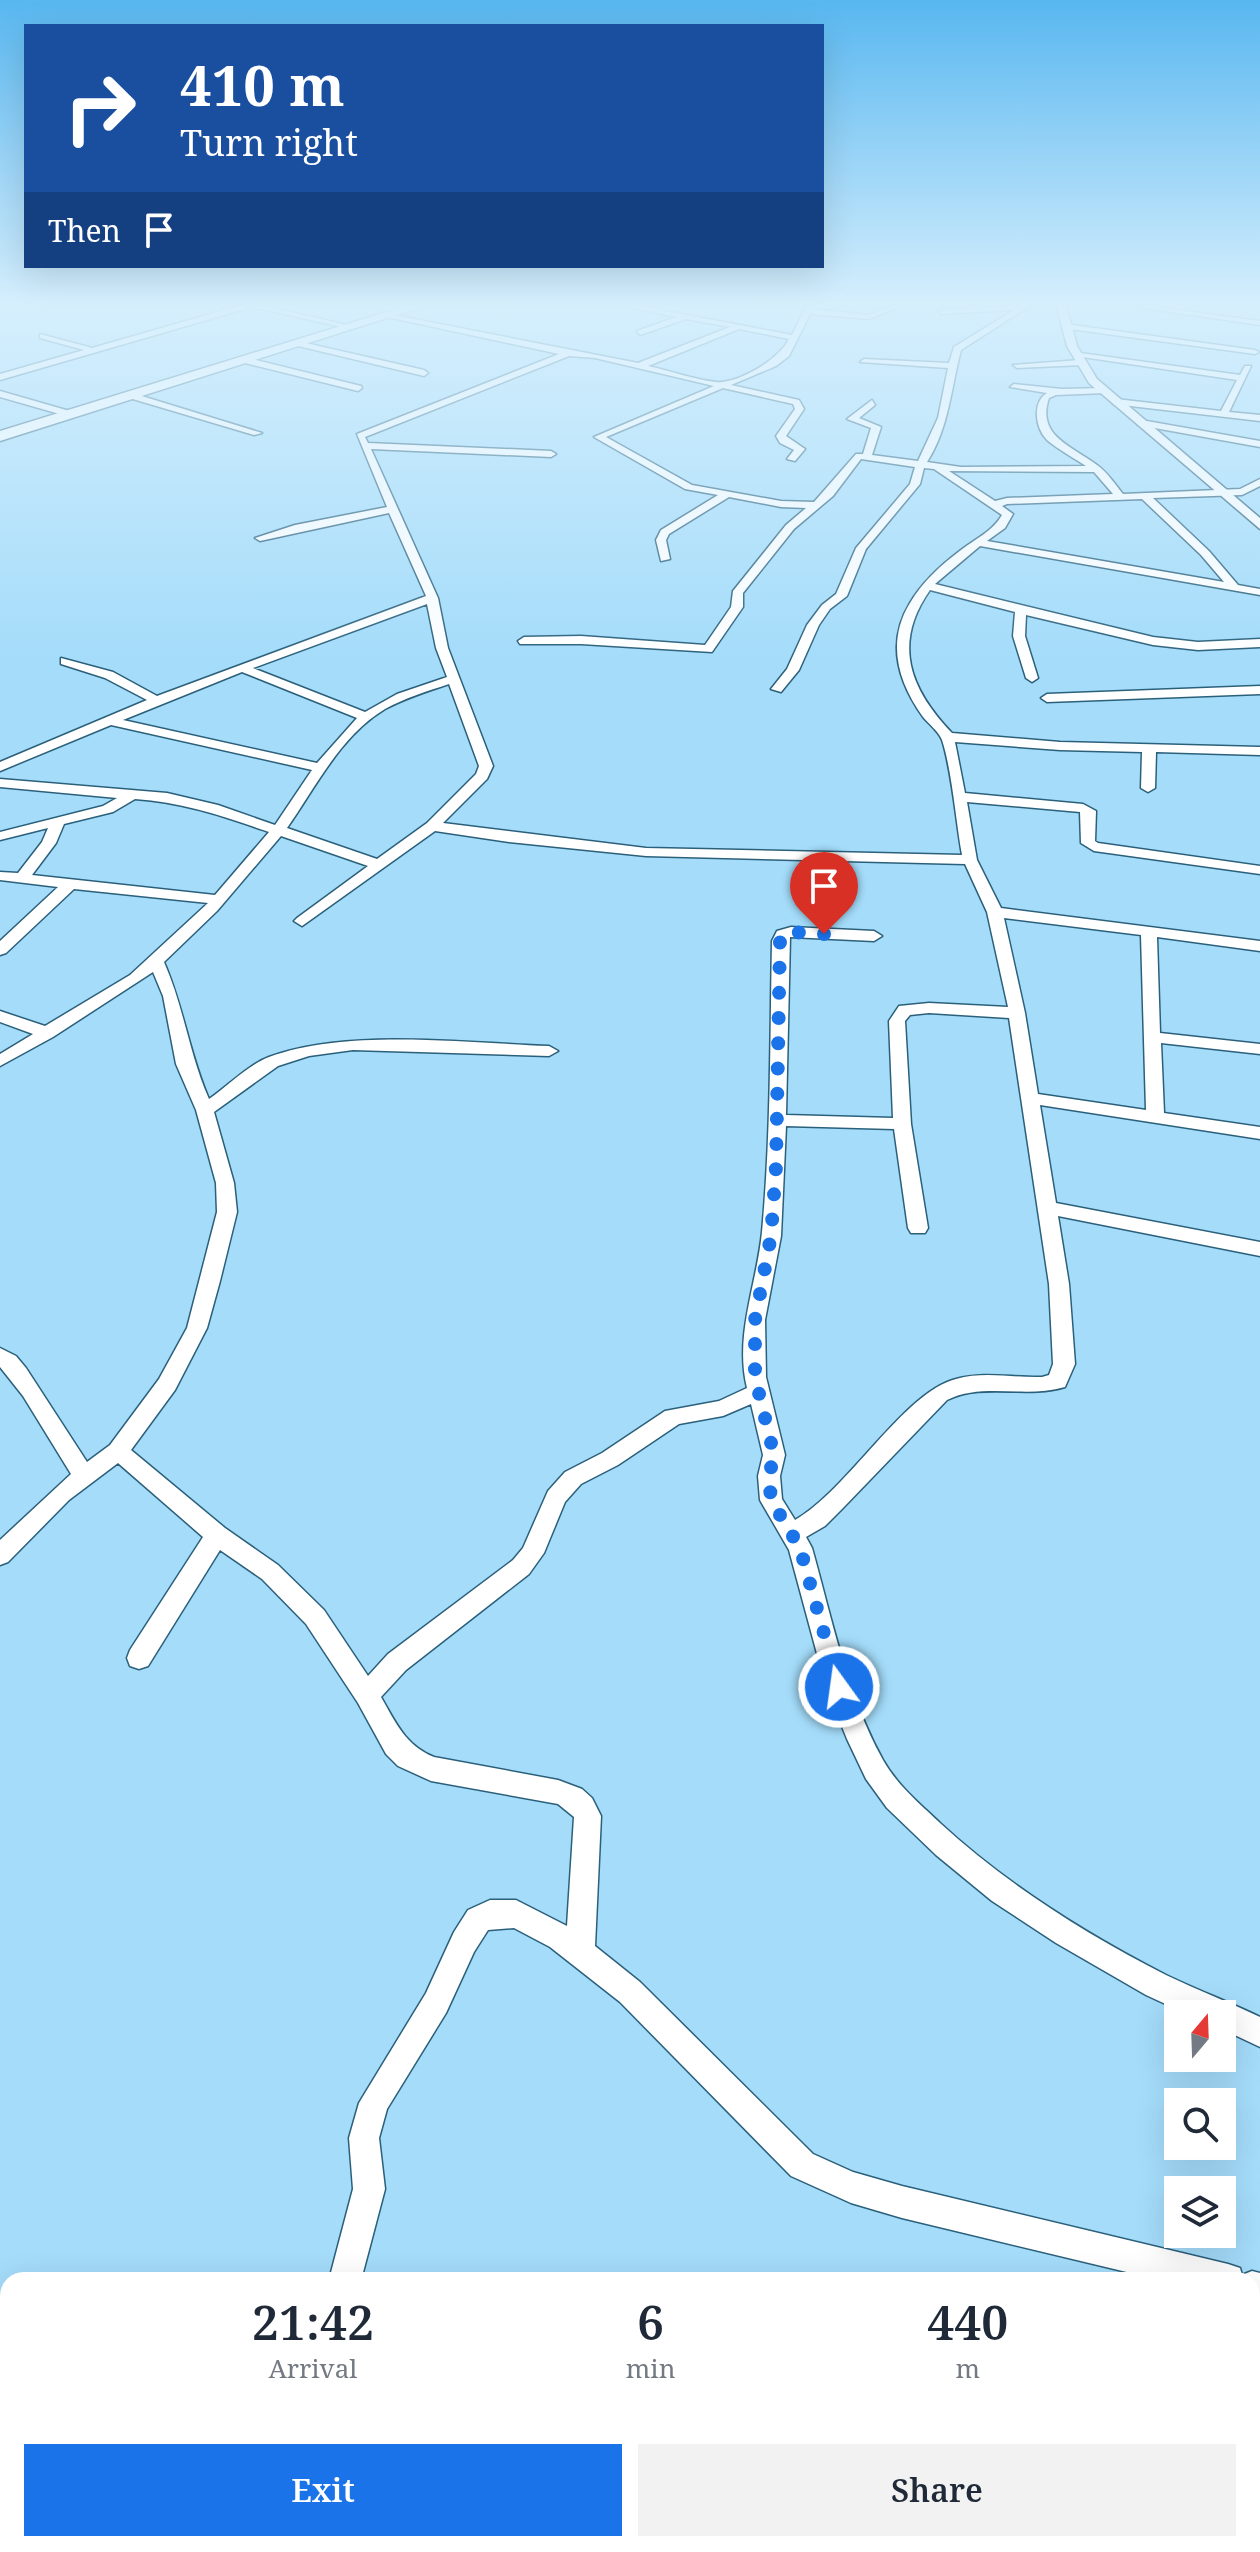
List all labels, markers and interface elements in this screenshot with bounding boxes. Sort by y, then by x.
text: 410 m [180,46,345,122]
icon: right [48,56,152,160]
text: Turn right [180,118,358,167]
icon: arrive [137,208,181,252]
text: Then [48,210,121,251]
pin [790,852,858,934]
icon: arrive [802,864,846,908]
position arrow [797,1645,881,1729]
north arrow [1164,2000,1236,2072]
map controls [1164,2000,1236,2248]
button: search [1164,2088,1236,2160]
button: layers [1164,2176,1236,2248]
text: 21:42 [252,2289,374,2354]
text: 6 [637,2289,664,2354]
text: 440 [927,2289,1008,2354]
text: Arrival [268,2350,357,2386]
text: min [626,2350,675,2386]
text: m [955,2350,980,2386]
button: Exit [24,2444,622,2536]
button: Share [638,2444,1236,2536]

